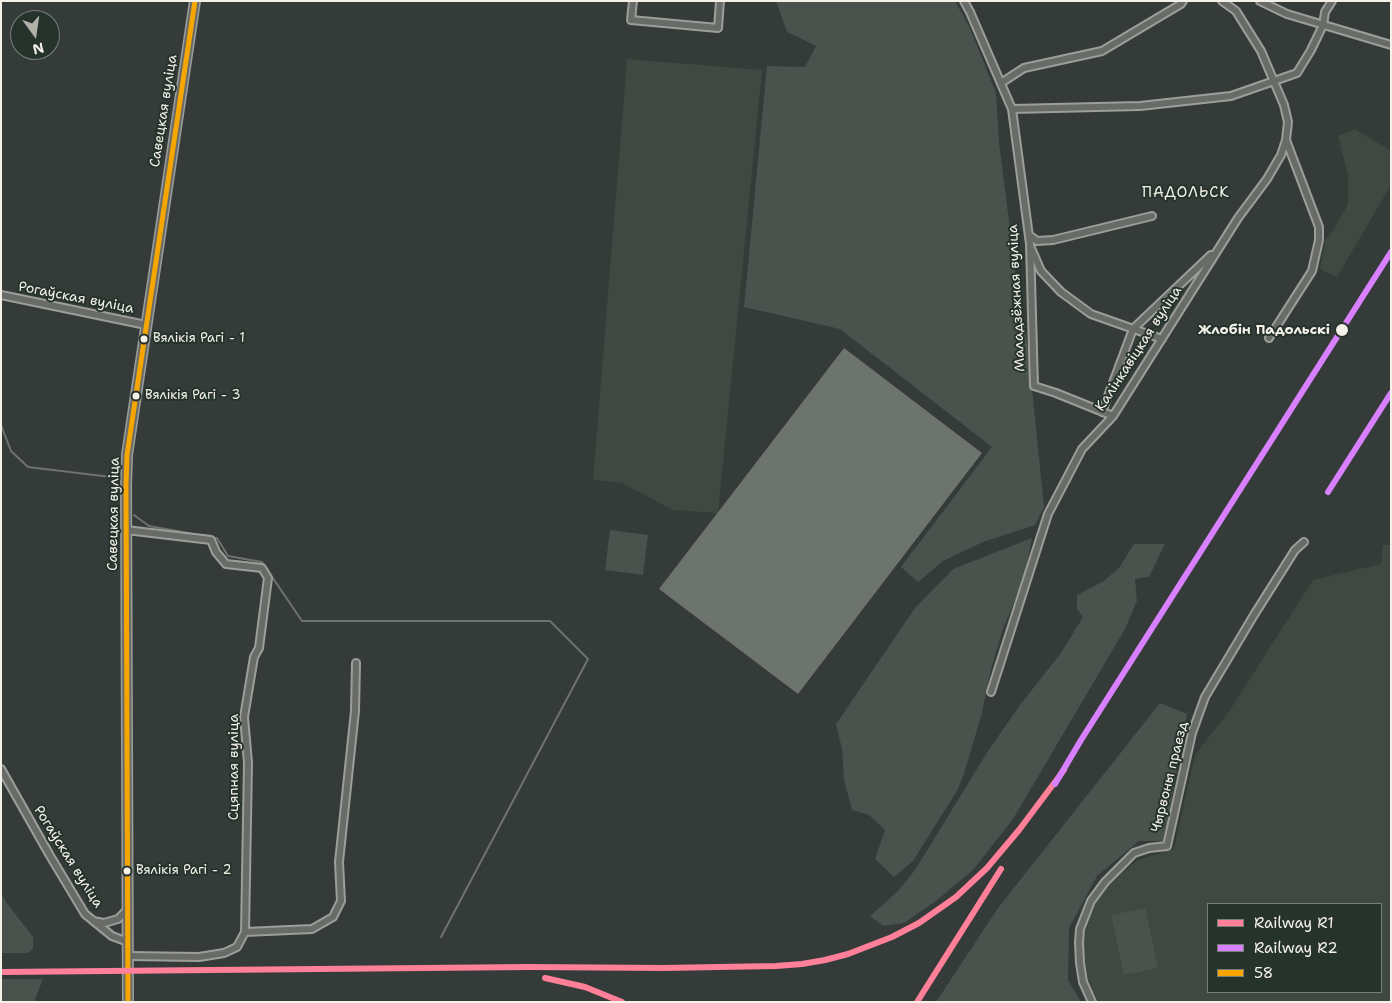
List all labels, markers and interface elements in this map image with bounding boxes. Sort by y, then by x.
north arrow [10,10,60,60]
text: N [31,39,46,59]
street label: Савецкая вуліца [147,54,181,168]
district label: ПАДОЛЬСК [1141,184,1231,202]
street label: Маладзёжная вуліца [1005,224,1029,372]
street label: Рогаўская вуліца [17,279,135,317]
street label: Калінкавіцкая вуліца [1092,283,1186,415]
place label: Жлобін Падольскі [1198,322,1330,338]
marker: Жлобін Падольскі [1334,322,1350,338]
place label: Вялікія Рагі - 1 [153,331,245,347]
marker: Вялікія Рагі - 1 [139,334,149,344]
place label: Вялікія Рагі - 3 [145,388,240,404]
marker: Вялікія Рагі - 3 [131,391,141,401]
street label: Савецкая вуліца [105,457,123,571]
street label: Сцяпная вуліца [226,714,242,820]
street label: Чырвоны праезд [1148,720,1192,834]
street label: Рогаўская вуліца [30,803,106,911]
place label: Вялікія Рагі - 2 [136,863,231,879]
marker: Вялікія Рагі - 2 [122,866,132,876]
legend [1207,903,1382,993]
text: Railway R1 [1254,913,1334,933]
text: Railway R2 [1254,938,1338,958]
text: 58 [1254,963,1273,983]

